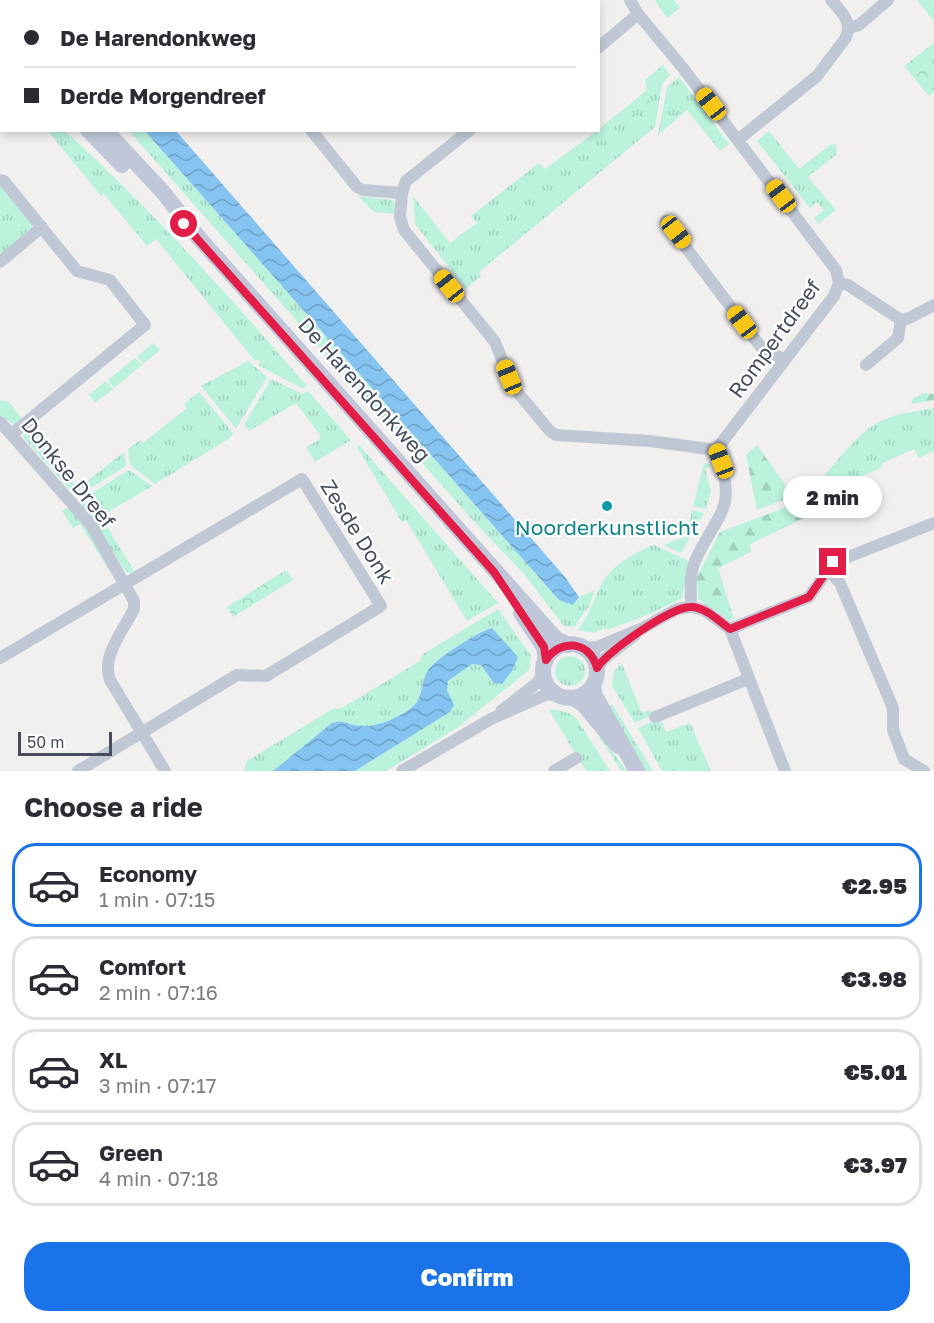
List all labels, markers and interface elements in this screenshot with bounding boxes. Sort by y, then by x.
text: De Harendonkweg [60,24,256,51]
text: Derde Morgendreef [60,82,265,109]
car [693,84,729,124]
car [763,176,799,216]
route start [170,210,197,237]
car [658,212,694,252]
car [431,266,467,306]
street label: Rompertdreef [723,274,826,403]
car [724,302,760,342]
street label: De Harendonkweg [293,312,436,467]
car [494,357,524,397]
street label: Donkse Dreef [16,412,122,533]
car [706,441,736,481]
street label: Zesde Donk [316,475,400,588]
callout: 2 min [784,475,882,517]
text: 2 min [806,485,859,509]
marker: Noorderkunstlicht [600,499,614,513]
place label: Noorderkunstlicht [515,514,699,540]
route end [819,548,846,575]
scale bar [18,729,112,756]
text: 50 m [27,732,64,752]
text: Choose a ride [24,791,203,823]
icon: car [27,858,81,912]
text: Economy [99,860,197,887]
text: €2.95 [842,872,907,899]
text: 1 min · 07:15 [99,887,215,911]
icon: car [27,951,81,1005]
text: Comfort [99,953,186,980]
text: €3.98 [841,965,907,992]
text: 2 min · 07:16 [99,980,218,1004]
icon: car [27,1044,81,1098]
text: XL [99,1046,127,1073]
text: €5.01 [844,1058,907,1085]
text: 3 min · 07:17 [99,1073,216,1097]
icon: car [27,1137,81,1191]
text: Green [99,1139,163,1166]
text: €3.97 [844,1151,907,1178]
text: 4 min · 07:18 [99,1166,218,1190]
button: Confirm [24,1242,910,1311]

